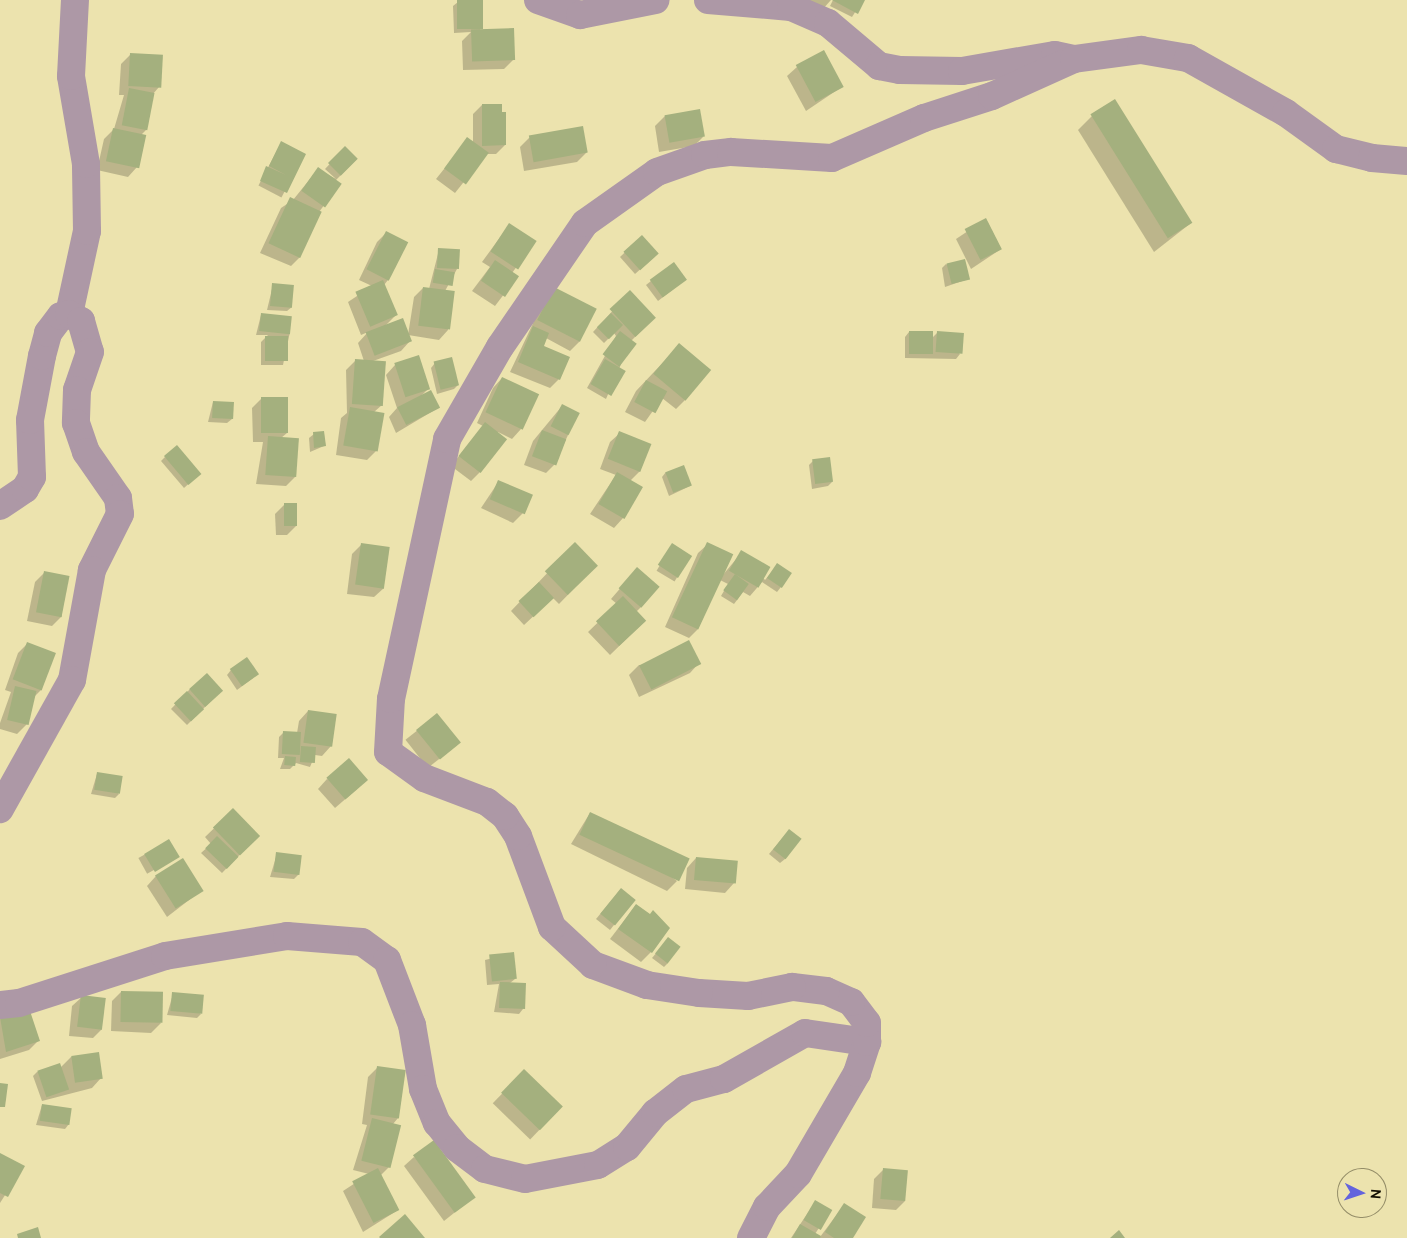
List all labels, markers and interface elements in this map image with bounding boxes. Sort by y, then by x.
north arrow [1337,1168,1387,1218]
text: N [1367,1188,1385,1200]

